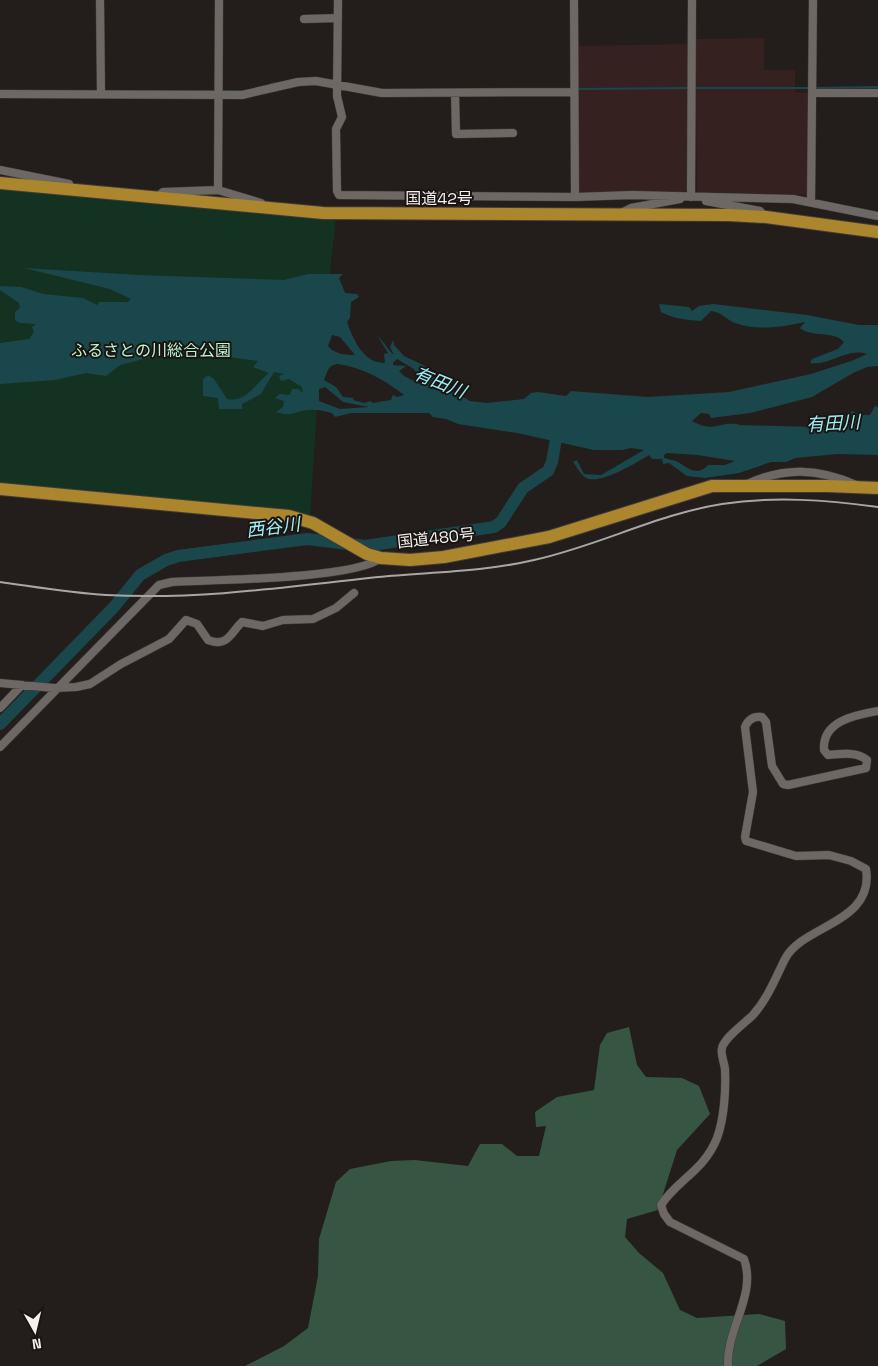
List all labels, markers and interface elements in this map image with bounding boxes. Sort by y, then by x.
street label: 国道42号 [405,188,473,209]
park label: ふるさとの川総合公園 [71,340,231,361]
water label: 有田川 [411,361,471,404]
water label: 有田川 [805,410,863,436]
water label: 西谷川 [245,512,303,542]
street label: 国道480号 [396,523,476,553]
north arrow [10,1306,60,1356]
text: N [31,1334,43,1353]

